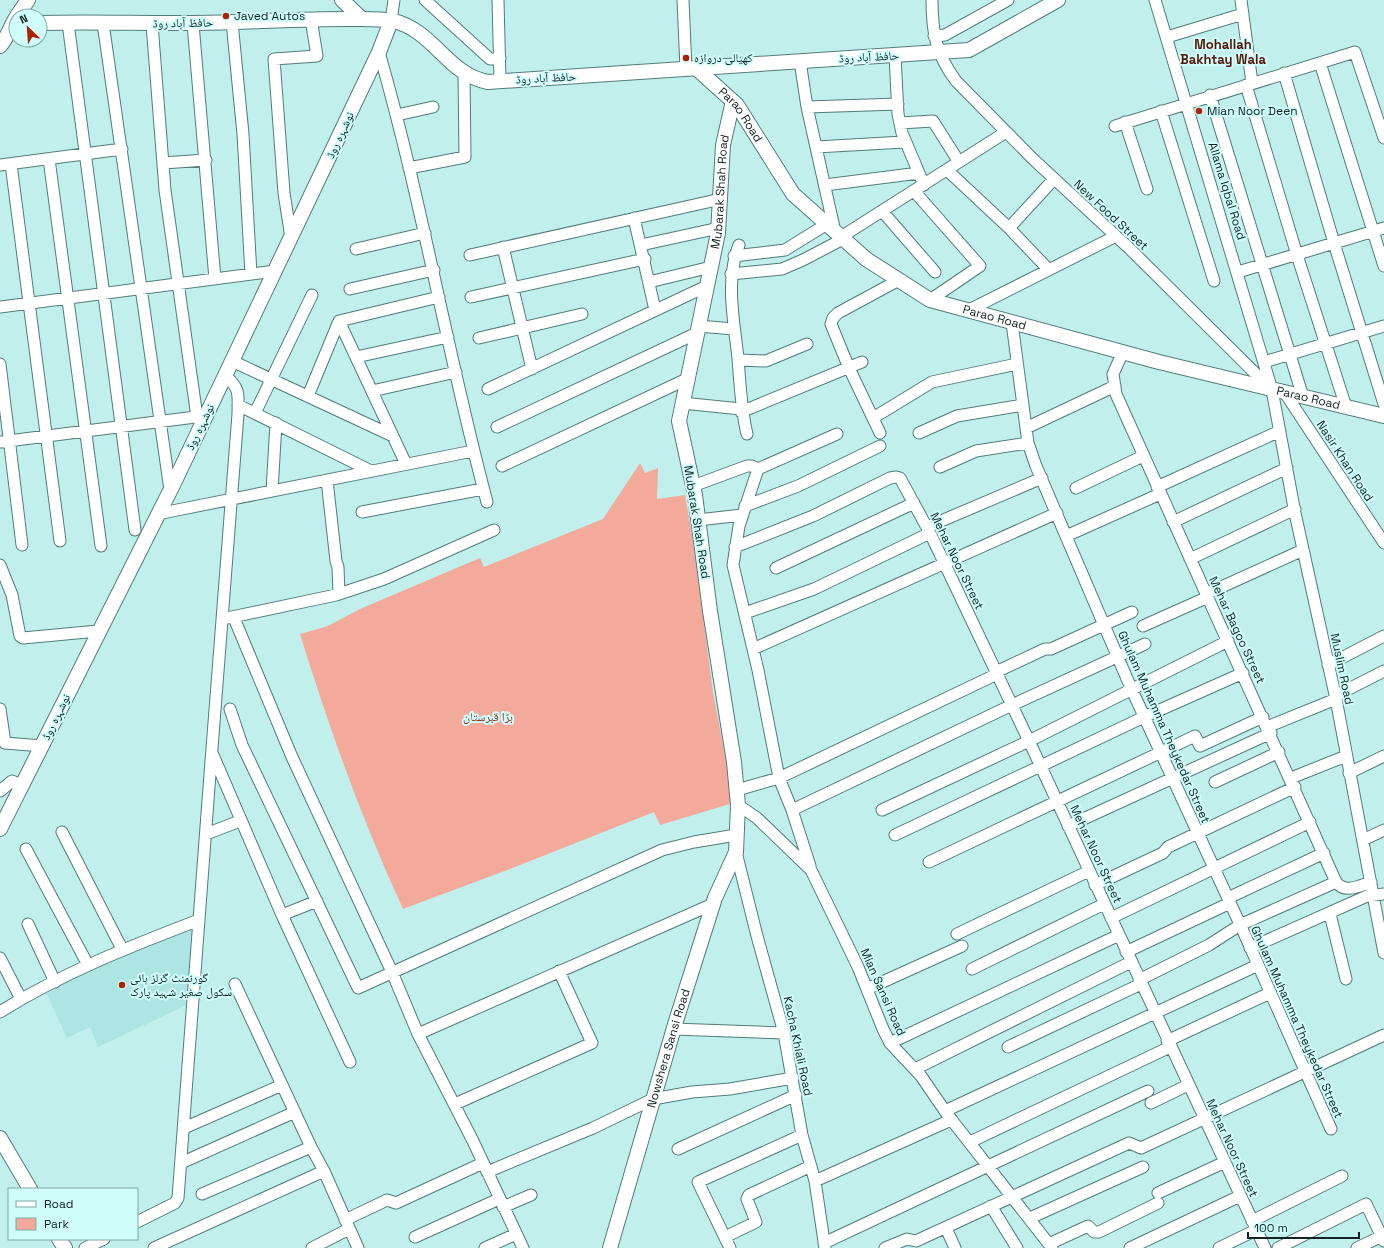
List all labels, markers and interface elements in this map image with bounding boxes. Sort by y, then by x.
north arrow [8,8,48,48]
place label: Javed Autos [234,8,305,24]
text: N [17,11,30,27]
marker: Javed Autos [221,11,231,21]
street label: حافظ آباد روڈ [153,14,214,32]
district label: Mohallah Bakhtay Wala [1180,36,1266,68]
street label: حافظ آباد روڈ [838,47,900,67]
place label: کھیالی دروازہ [694,50,752,66]
marker: کھیالی دروازہ [681,53,691,63]
street label: حافظ آباد روڈ [515,68,577,88]
street label: Parao Road [715,84,766,145]
place label: Mian Noor Deen [1207,103,1298,119]
marker: Mian Noor Deen [1194,106,1204,116]
street label: نوشہرہ روڈ [322,109,358,161]
street label: Mubarak Shah Road [707,133,733,250]
street label: Allama Iqbal Road [1205,140,1249,242]
street label: New Food Street [1070,176,1152,254]
street label: Parao Road [961,301,1028,334]
street label: Parao Road [1275,382,1342,413]
street label: نوشہرہ روڈ [182,401,218,453]
street label: Nasir Khan Road [1313,418,1377,504]
street label: Mubarak Shah Road [680,464,714,580]
street label: Mehar Noor Street [926,510,988,612]
street label: Mehar Bagoo Street [1205,574,1269,686]
street label: Ghulam Muhamma Theykedar Street [1114,628,1214,826]
street label: Muslim Road [1327,632,1357,706]
street label: نوشہرہ روڈ [38,691,74,743]
park label: بڑا قبرستان [463,709,513,725]
street label: Mehar Noor Street [1066,802,1126,906]
street label: Ghulam Muhamma Theykedar Street [1247,923,1347,1121]
street label: Mian Sansi Road [857,946,909,1038]
place label: گورنمنٹ گرلز ہائی سکول صغیر شہید پارک [130,970,232,1000]
marker: گورنمنٹ گرلز ہائی سکول صغیر شہید پارک [117,980,127,990]
street label: Nowshera Sansi Road [643,987,694,1110]
street label: Kacha Khiali Road [780,995,816,1097]
street label: Mehar Noor Street [1202,1096,1262,1200]
legend [8,1188,138,1240]
text: Road [44,1196,73,1212]
scale bar [1248,1214,1359,1240]
text: Park [44,1216,69,1232]
text: 100 m [1254,1220,1288,1236]

